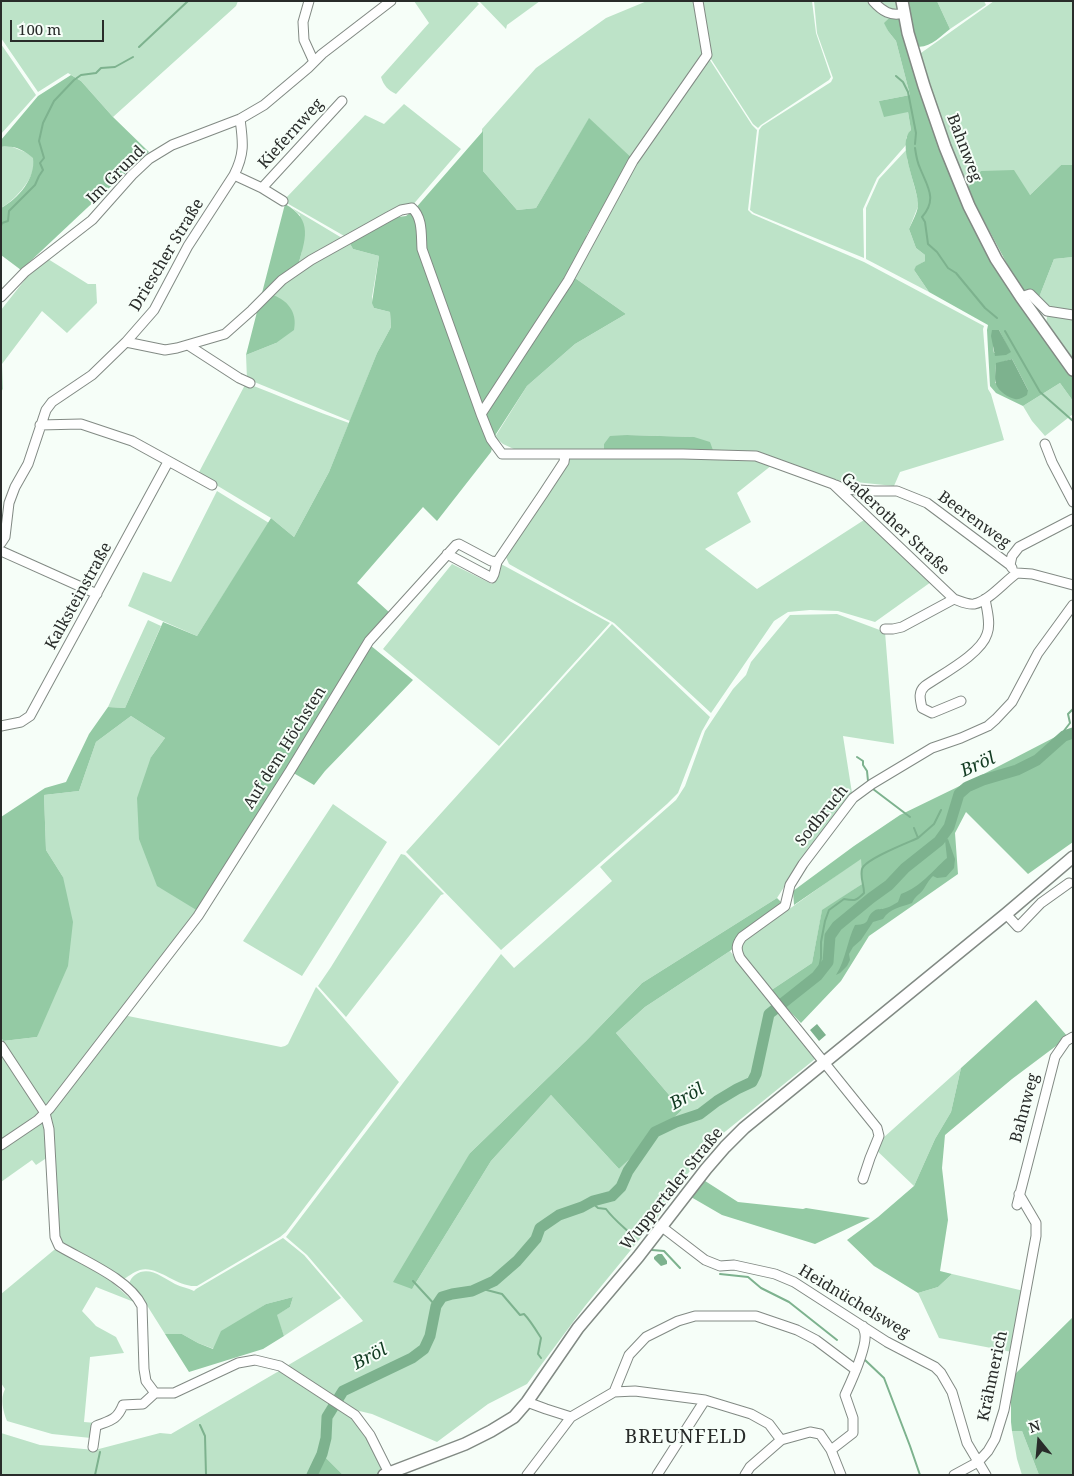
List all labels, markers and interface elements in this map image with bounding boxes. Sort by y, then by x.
scale bar [12,10,106,42]
text: 100 m [18,19,61,39]
street label: Kiefernweg [254,95,328,173]
street label: Bahnweg [942,111,986,185]
street label: Im Grund [83,142,149,208]
street label: Driescher Straße [126,195,208,315]
street label: Gaderother Straße [837,469,953,579]
street label: Beerenweg [934,487,1014,553]
street label: Kalksteinstraße [42,539,116,653]
street label: Auf dem Höchsten [240,683,330,813]
water label: Bröl [957,748,999,782]
street label: Sodbruch [791,781,853,851]
street label: Bahnweg [1007,1071,1043,1145]
water label: Bröl [666,1079,708,1115]
street label: Wuppertaler Straße [617,1124,727,1254]
street label: Heidnüchelsweg [795,1261,913,1343]
street label: Krähmerich [974,1329,1012,1423]
water label: Bröl [349,1339,391,1375]
text: N [1026,1415,1043,1437]
north arrow [1014,1416,1064,1466]
district label: BREUNFELD [624,1427,748,1449]

